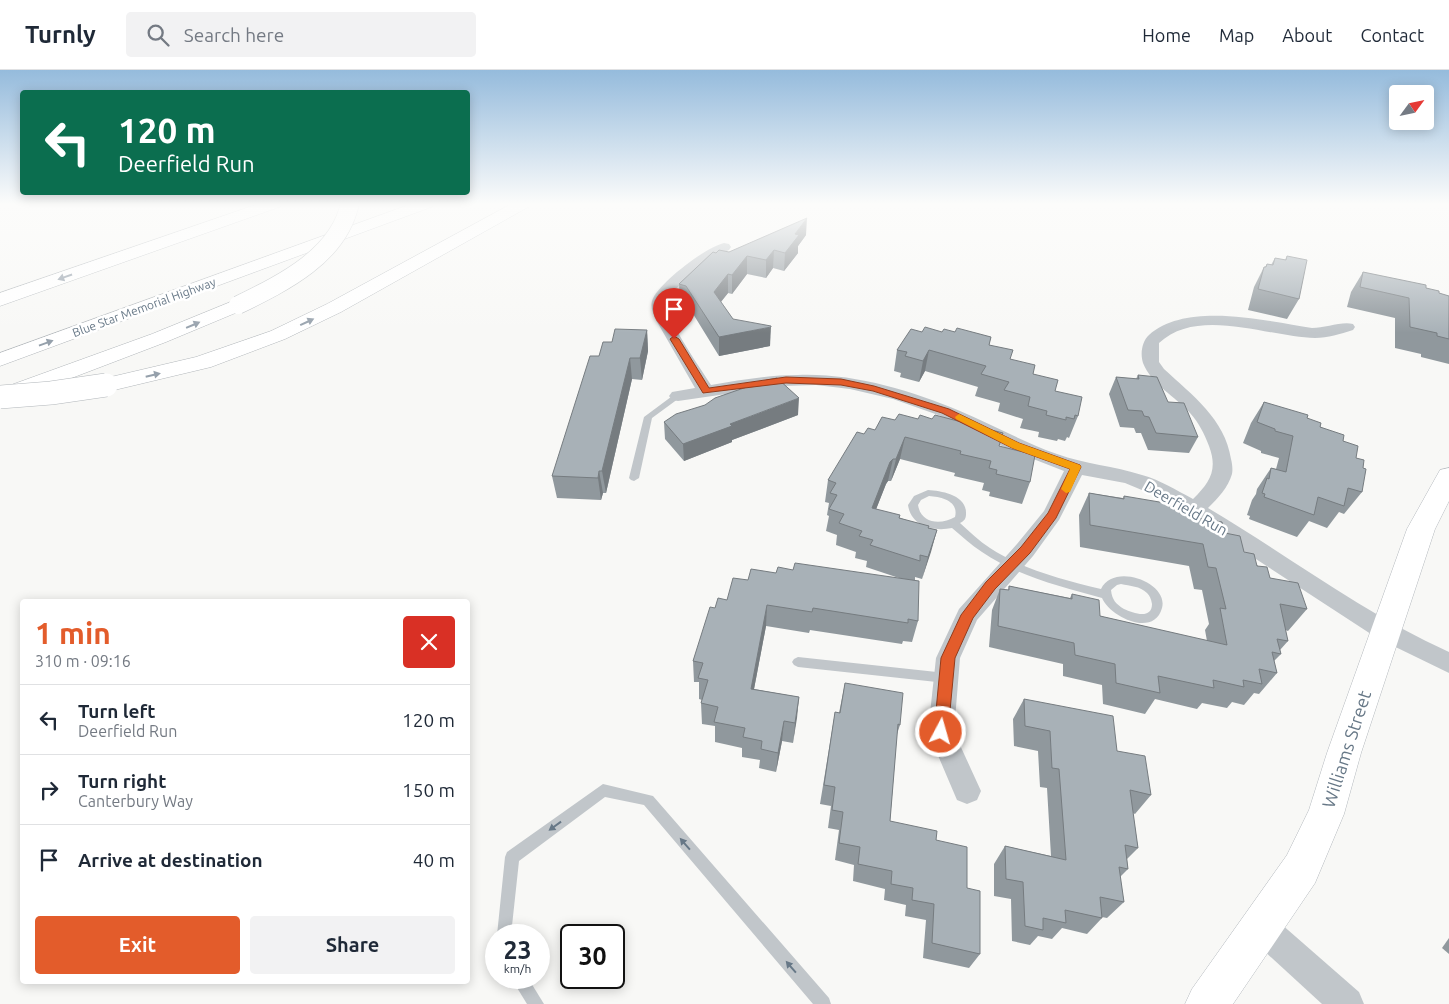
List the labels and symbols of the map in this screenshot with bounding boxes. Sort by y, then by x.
north arrow [1389,85,1434,130]
one-way arrow [57,273,72,281]
street label: Blue Star Memorial Highway [71,275,218,339]
pin [653,288,695,339]
one-way arrow [299,318,314,326]
one-way arrow [186,320,200,328]
one-way arrow [39,339,54,347]
one-way arrow [146,371,161,379]
street label: Deerfield Run [1141,477,1231,539]
street label: Williams Street [1318,688,1374,810]
position arrow [914,705,966,757]
one-way arrow [549,820,562,831]
one-way arrow [679,838,691,850]
speed limit sign: 30 [560,924,625,989]
one-way arrow [786,961,797,973]

